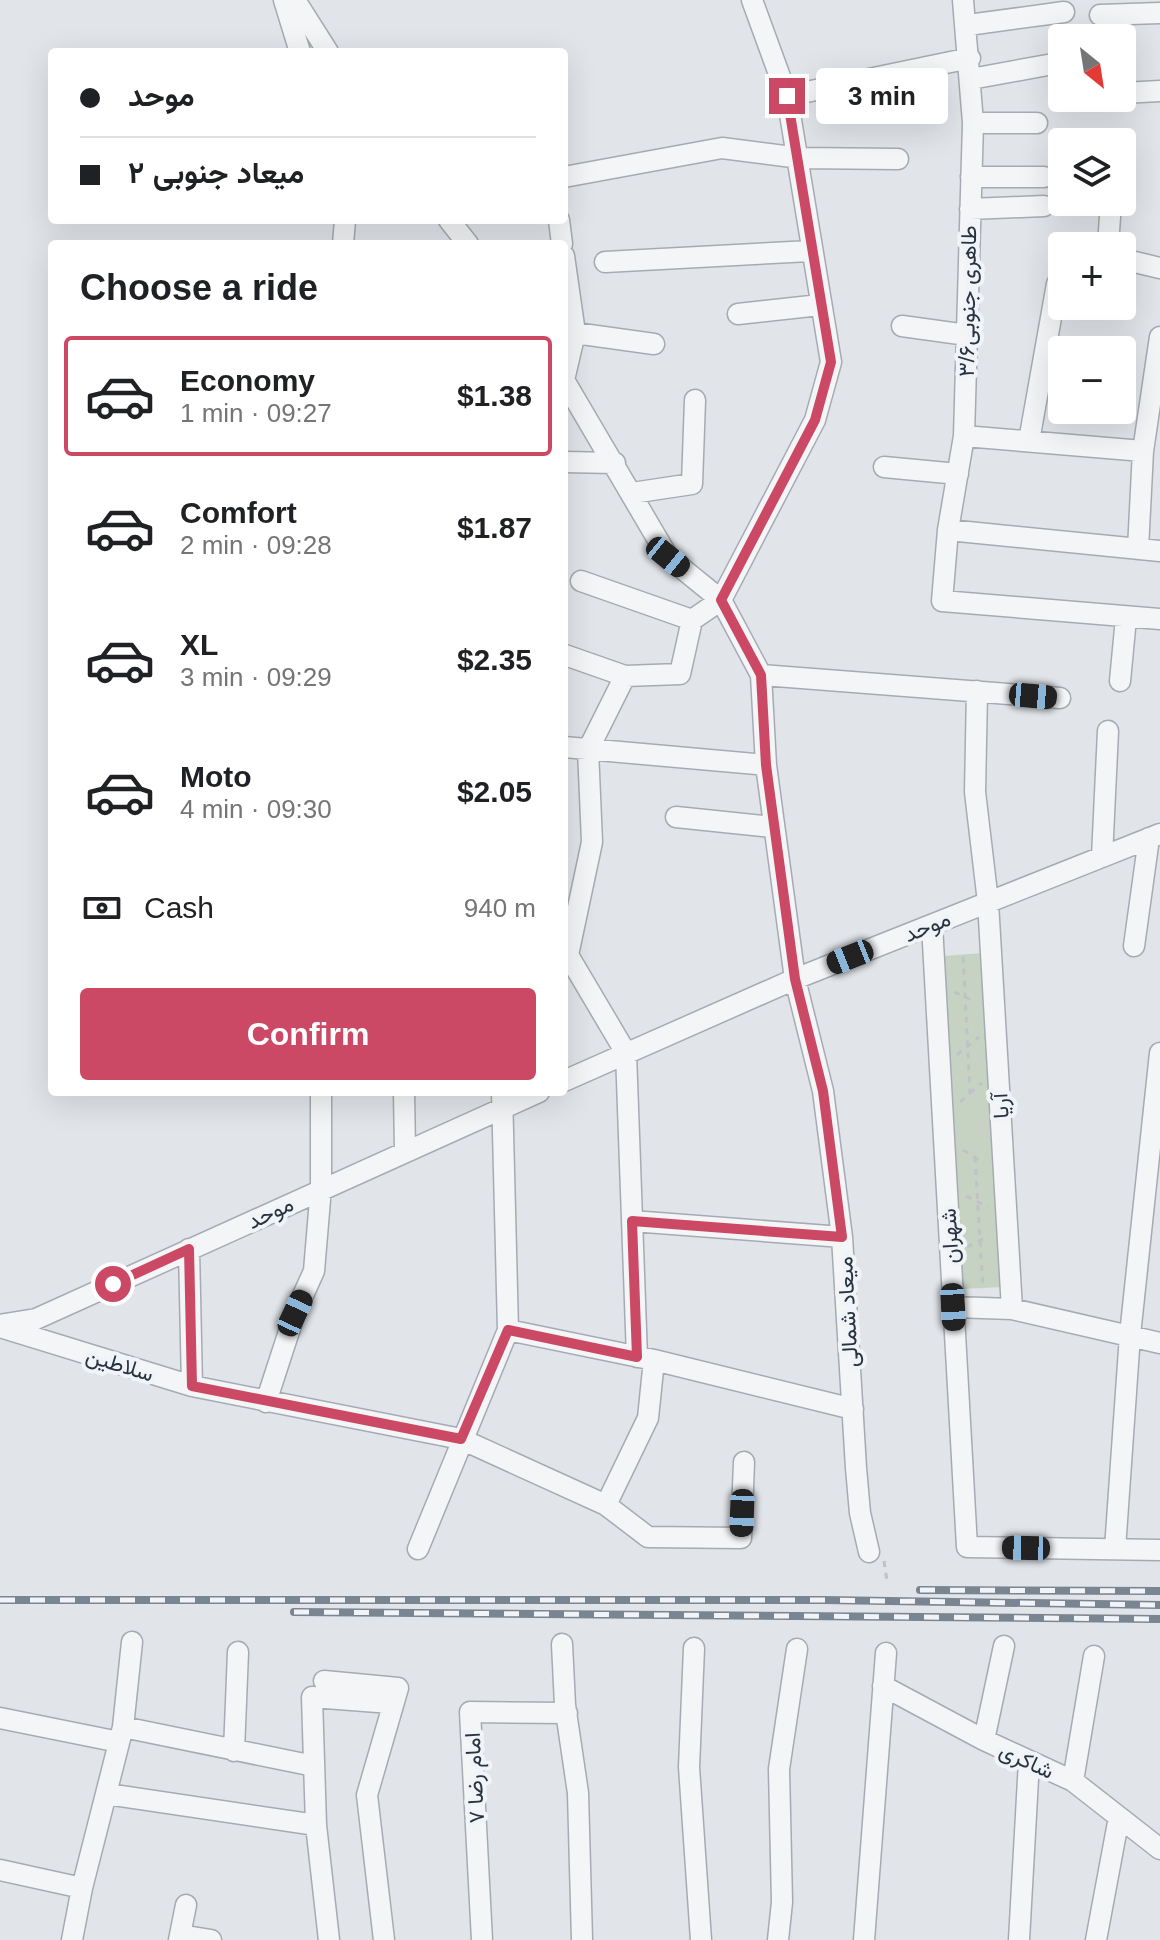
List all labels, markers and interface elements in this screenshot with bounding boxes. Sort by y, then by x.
north arrow [1048,24,1136,112]
map controls [1048,24,1136,424]
callout: 3 min [815,68,947,124]
route end [769,78,805,114]
text: موحد [128,79,195,112]
text: 3 min [848,81,916,111]
button: layers [1048,128,1136,216]
text: میعاد جنوبی ۲ [128,156,304,189]
street label: طاهری جنوبی۳/۶ [954,225,982,377]
button: + [1048,232,1136,320]
text: Choose a ride [80,267,318,308]
button: − [1048,336,1136,424]
icon: car [84,360,156,432]
text: Economy [180,364,315,397]
text: $1.38 [457,379,532,412]
text: 1 min · 09:27 [180,398,332,428]
icon: car [84,492,156,564]
text: Comfort [180,496,297,529]
text: $1.87 [457,511,532,544]
text: 2 min · 09:28 [180,530,332,560]
car [642,533,694,581]
icon: car [84,624,156,696]
text: XL [180,628,218,661]
text: $2.35 [457,643,532,676]
text: 3 min · 09:29 [180,662,332,692]
car [1008,682,1058,710]
icon: car [84,756,156,828]
text: Moto [180,760,252,793]
text: $2.05 [457,775,532,808]
text: 4 min · 09:30 [180,794,332,824]
icon: cash [80,886,124,930]
text: Cash [144,891,214,924]
text: 940 m [464,893,536,923]
street label: موحد [900,906,954,948]
car [823,937,877,977]
button: Confirm [80,988,536,1080]
street label: آریا [987,1091,1015,1119]
street label: موحد [243,1191,298,1235]
street label: شهران [936,1208,964,1264]
street label: میعاد شمالی [832,1256,864,1368]
route start [95,1266,131,1302]
car [940,1282,966,1332]
car [274,1286,316,1340]
street label: سلاطین [83,1342,157,1388]
car [729,1489,755,1537]
car [1002,1536,1050,1560]
street label: امام رضا ۷ [460,1732,491,1824]
street label: شاکری [995,1737,1058,1785]

